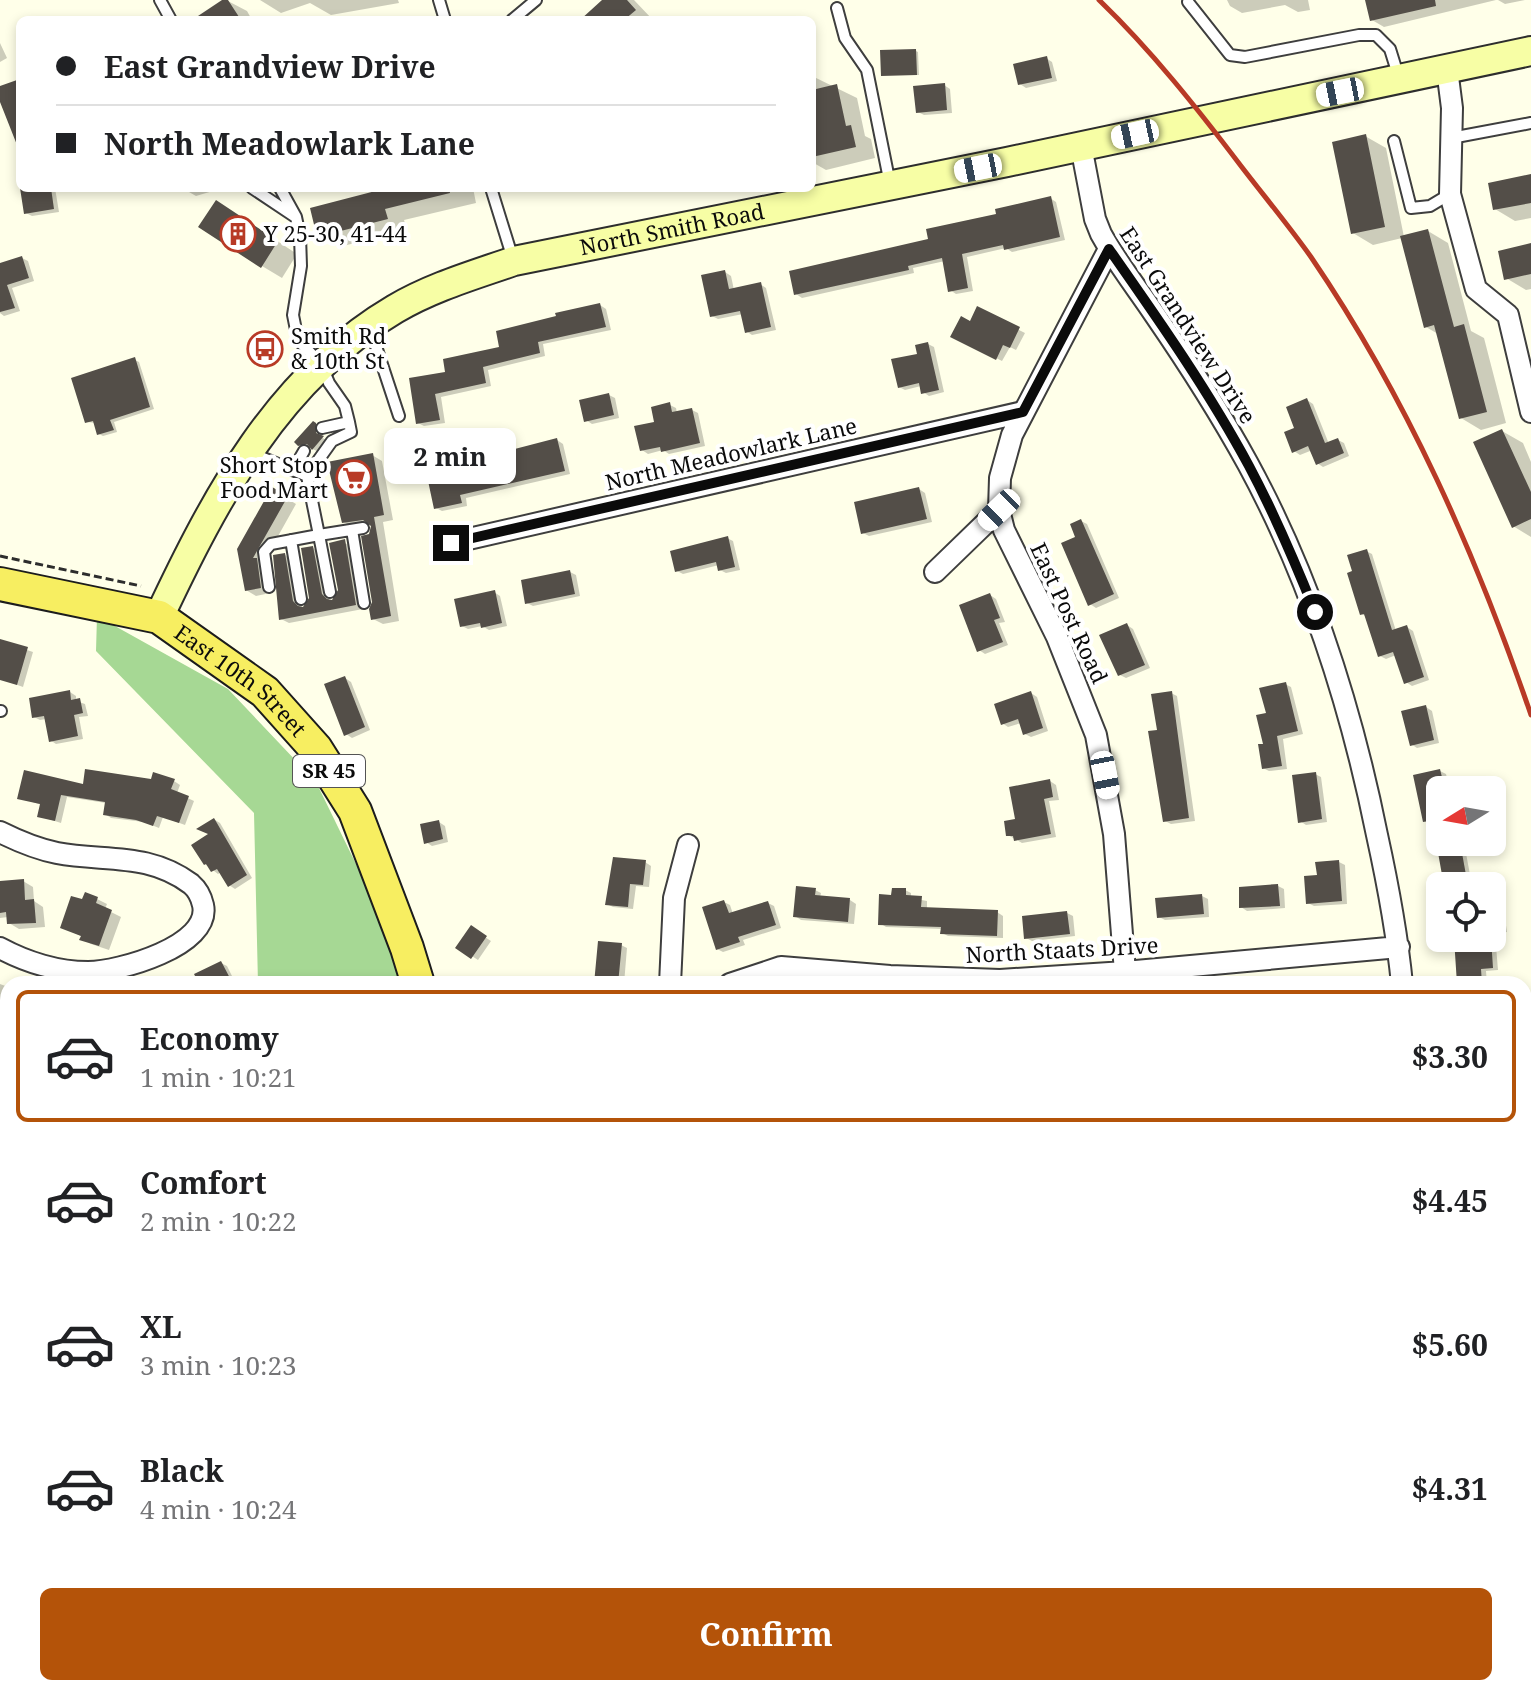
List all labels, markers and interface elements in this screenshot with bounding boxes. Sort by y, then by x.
text: East Grandview Drive [104,46,436,87]
car [1314,76,1366,108]
car [1109,117,1161,151]
text: North Meadowlark Lane [104,123,475,164]
car [952,152,1004,184]
street label: North Smith Road [577,195,767,261]
building icon: Y 25-30, 41-44 [219,215,257,253]
place label: Y 25-30, 41-44 [263,218,407,248]
street label: East Grandview Drive [1114,220,1264,429]
place label: Smith Rd & 10th St [291,320,387,375]
bus stop icon: Smith Rd & 10th St [246,330,284,368]
street label: North Meadowlark Lane [602,409,860,497]
callout: 2 min [385,427,517,483]
text: 2 min [413,438,487,474]
place label: Short Stop Food Mart [220,449,328,504]
supermarket icon: Short Stop Food Mart [335,459,373,497]
car [973,485,1025,535]
route end [433,525,469,561]
street label: East Post Road [1024,537,1116,688]
route start [1297,594,1333,630]
street label: East 10th Street [169,617,314,743]
car [1089,749,1121,801]
road number: SR 45 [293,755,365,787]
north arrow [1426,776,1506,856]
map controls [1426,776,1506,952]
button: locate [1426,872,1506,952]
street label: North Staats Drive [965,929,1159,969]
text: Economy [140,1018,279,1059]
icon: car [44,1020,116,1092]
text: $3.30 [1411,1036,1488,1077]
text: 1 min · 10:21 [140,1059,297,1095]
text: Comfort [140,1162,267,1203]
icon: car [44,1164,116,1236]
text: $4.45 [1411,1180,1488,1221]
text: 2 min · 10:22 [140,1203,297,1239]
text: XL [140,1306,182,1347]
icon: car [44,1308,116,1380]
text: $5.60 [1411,1324,1488,1365]
text: 3 min · 10:23 [140,1347,297,1383]
text: Black [140,1450,224,1491]
icon: car [44,1452,116,1524]
text: $4.31 [1411,1468,1488,1509]
text: 4 min · 10:24 [140,1491,297,1527]
button: Confirm [40,1588,1492,1680]

